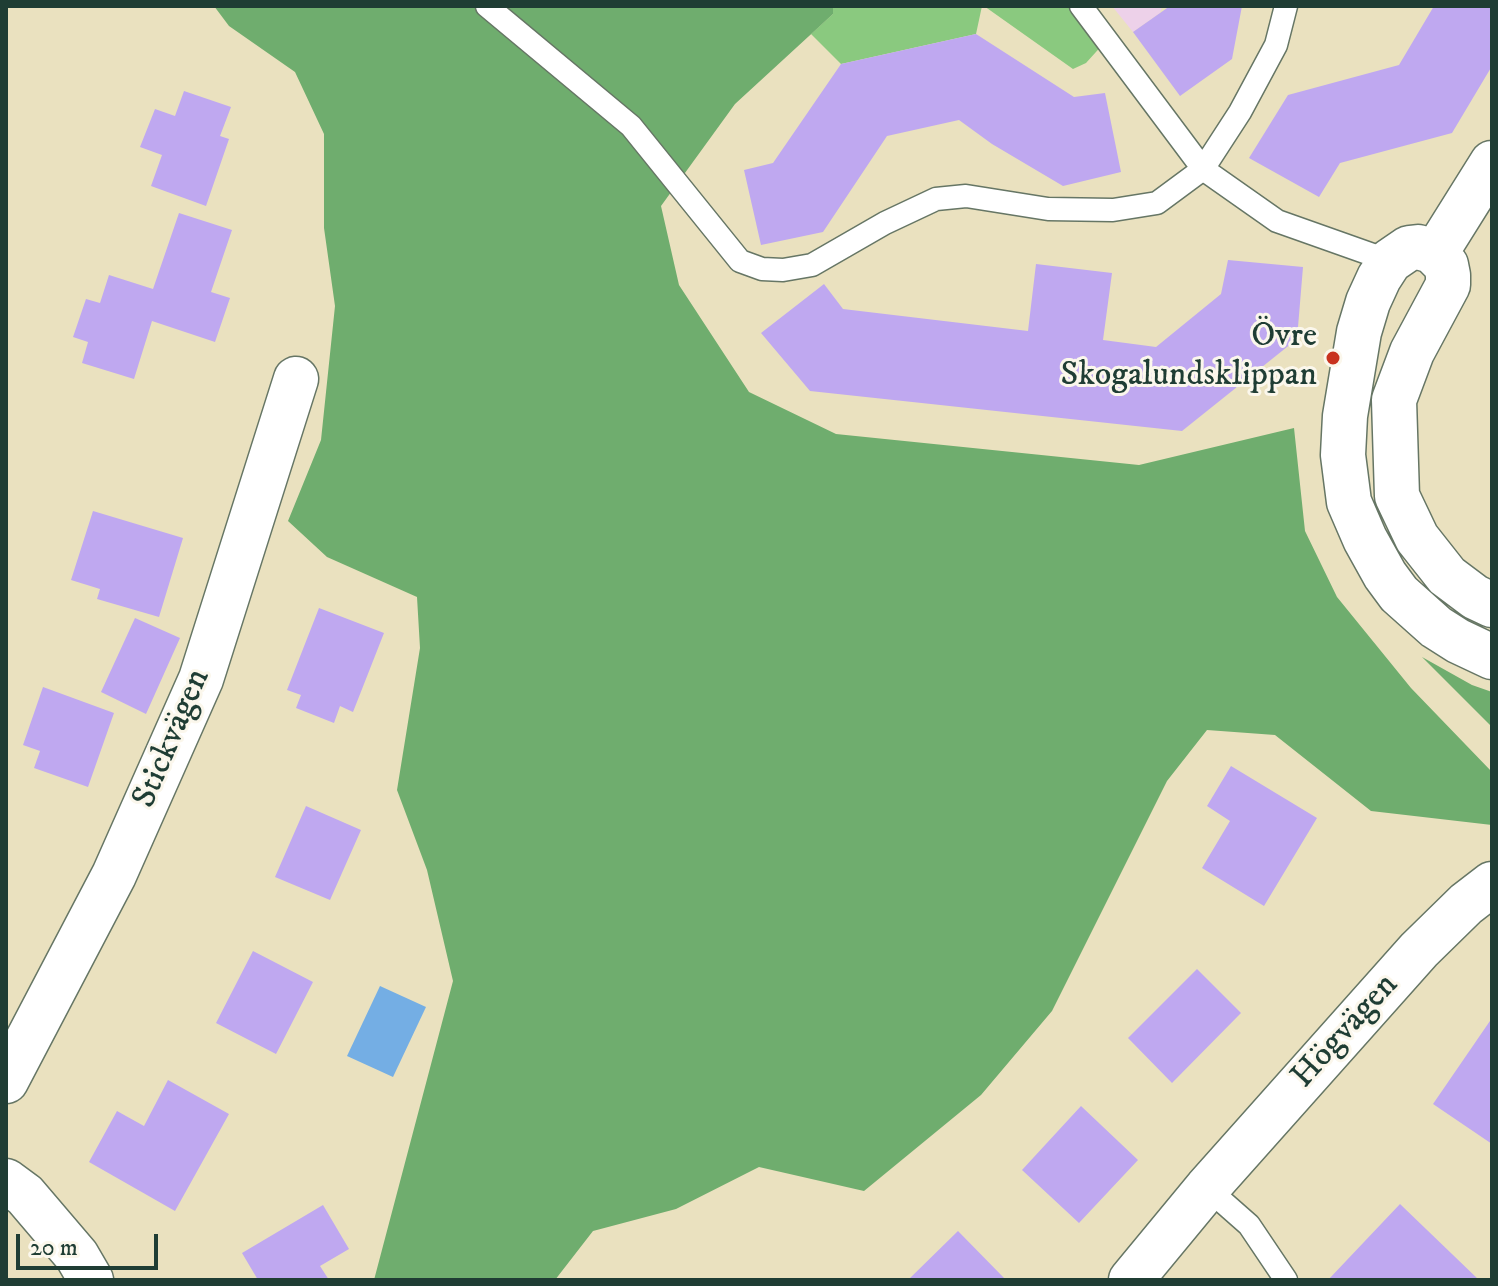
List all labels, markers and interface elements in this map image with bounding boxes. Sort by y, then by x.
place label: Övre Skogalundsklippan [1060,318,1317,398]
marker: Övre Skogalundsklippan [1324,349,1342,367]
street label: Stickvägen [126,663,220,815]
street label: Högvägen [1284,966,1408,1098]
scale bar [20,1218,162,1268]
text: 20 m [30,1233,78,1263]

